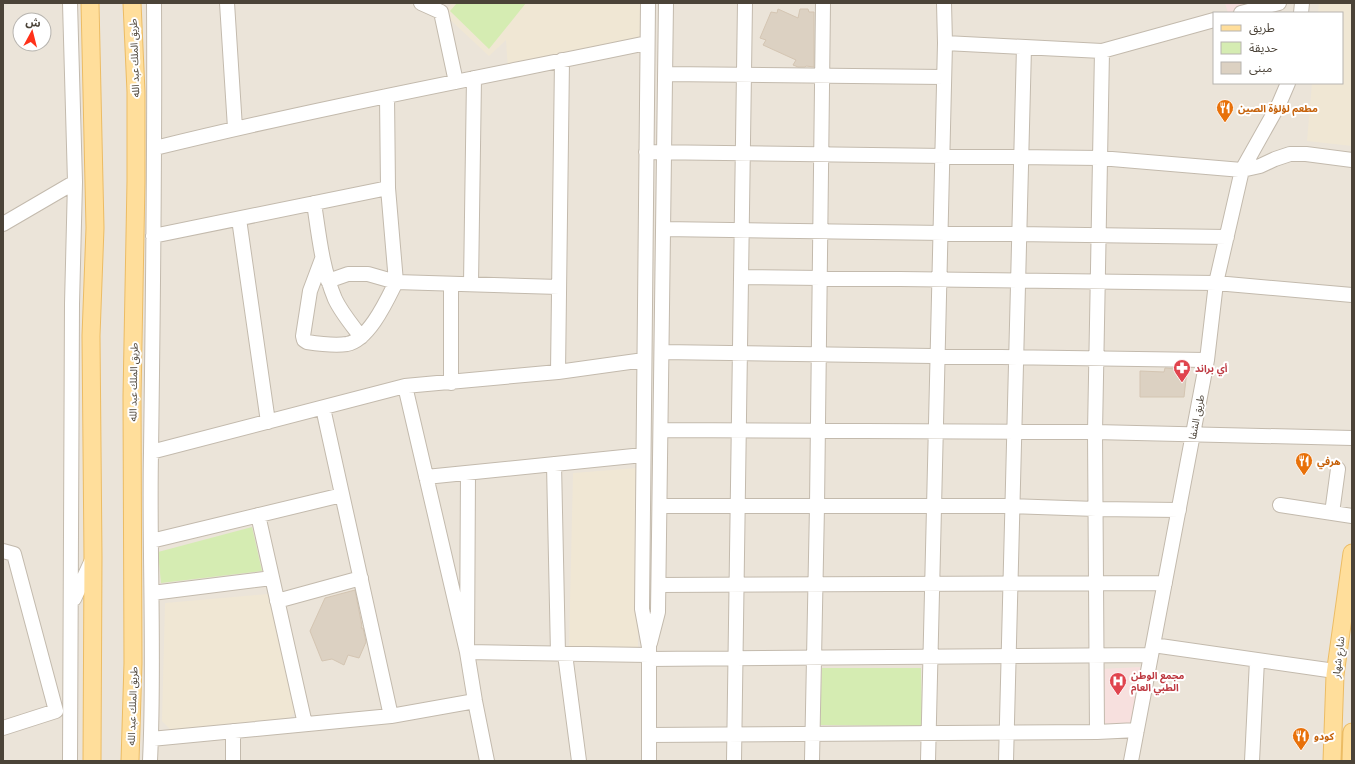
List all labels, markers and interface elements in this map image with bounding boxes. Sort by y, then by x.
north arrow [12,12,52,52]
legend [1213,12,1343,84]
text: ش [25,15,41,30]
street label: طريق الملك عبد الله [128,18,142,98]
text: طريق [1249,21,1275,36]
text: حديقة [1249,41,1278,55]
text: مبنى [1249,61,1272,75]
restaurant icon: مطعم لؤلؤة الصين [1215,98,1235,123]
place label: مطعم لؤلؤة الصين [1238,103,1318,116]
street label: طريق الملك عبد الله [127,342,141,422]
pharmacy icon: أي براند [1172,358,1192,383]
place label: أي براند [1195,363,1228,377]
street label: طريق الشفا [1187,394,1207,441]
restaurant icon: هرفي [1294,451,1314,476]
place label: هرفي [1317,456,1341,470]
street label: شارع شهار [1330,636,1348,680]
street label: طريق الملك عبد الله [126,666,140,746]
place label: مجمع الوطن الطبي العام [1131,670,1184,696]
hospital icon: مجمع الوطن الطبي العام [1108,671,1128,696]
restaurant icon: كودو [1291,726,1311,751]
place label: كودو [1314,731,1334,743]

